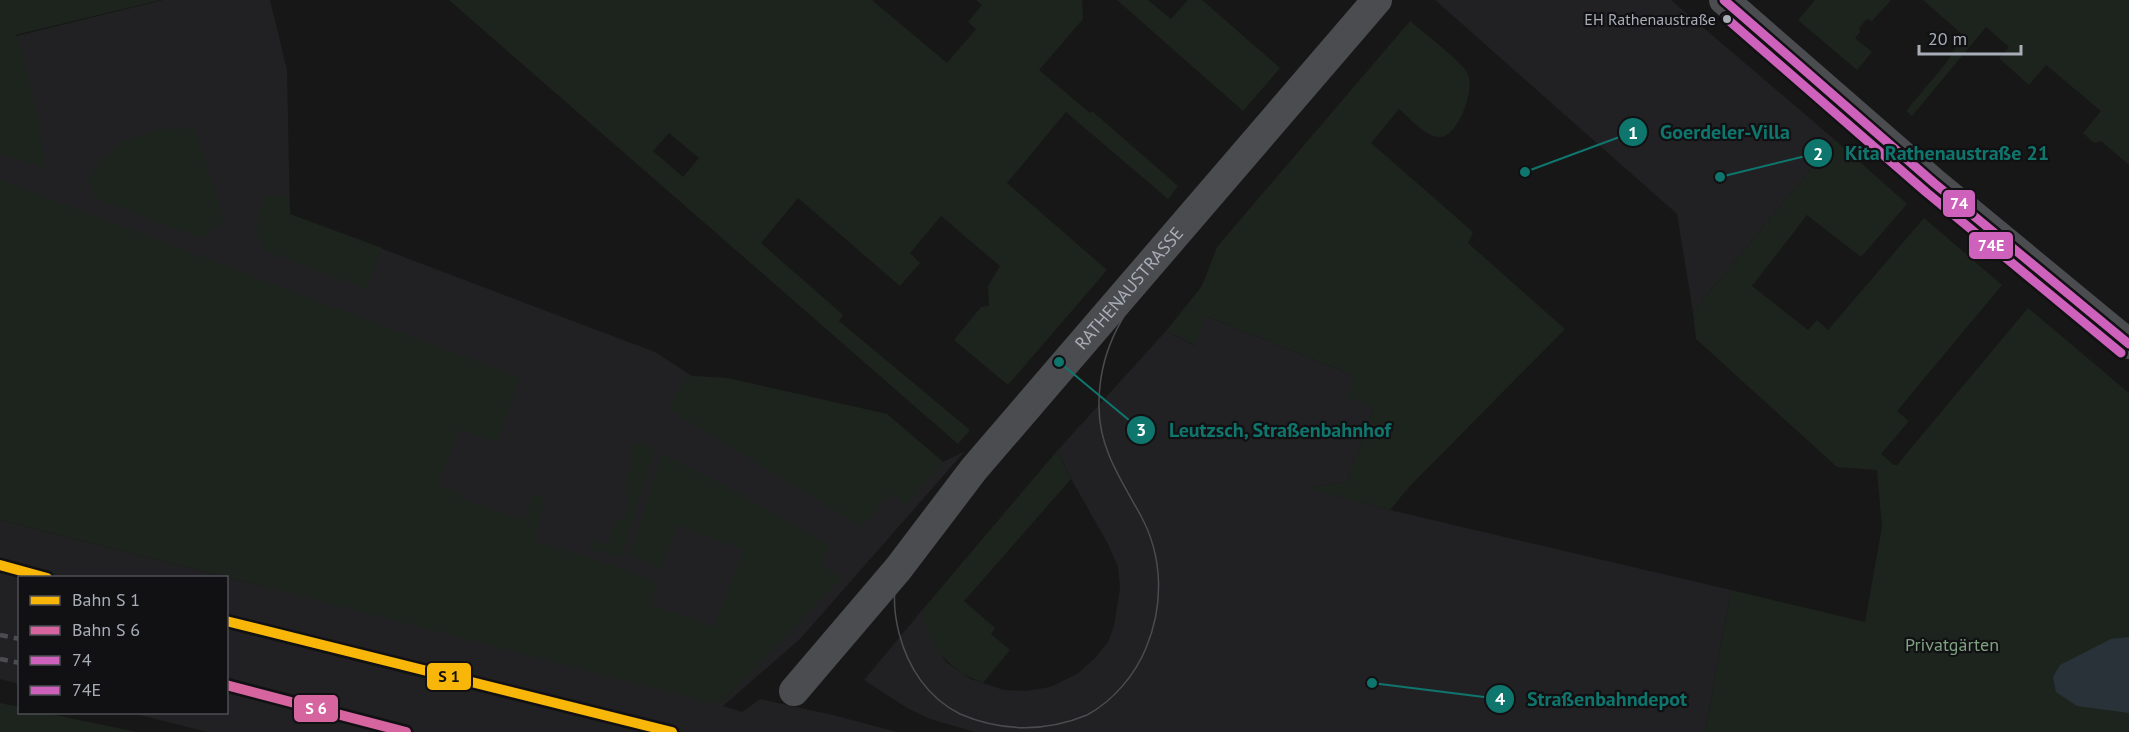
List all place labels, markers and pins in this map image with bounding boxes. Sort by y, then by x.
place label: EH Rathenaustraße [1584,9,1716,29]
marker: EH Rathenaustraße [1721,13,1733,25]
callout: Goerdeler-Villa [1618,113,1802,151]
callout: Kita Rathenaustraße 21 [1803,134,2061,172]
callout: Leutzsch, Straßenbahnhof [1126,411,1403,449]
callout: Straßenbahndepot [1485,680,1699,718]

